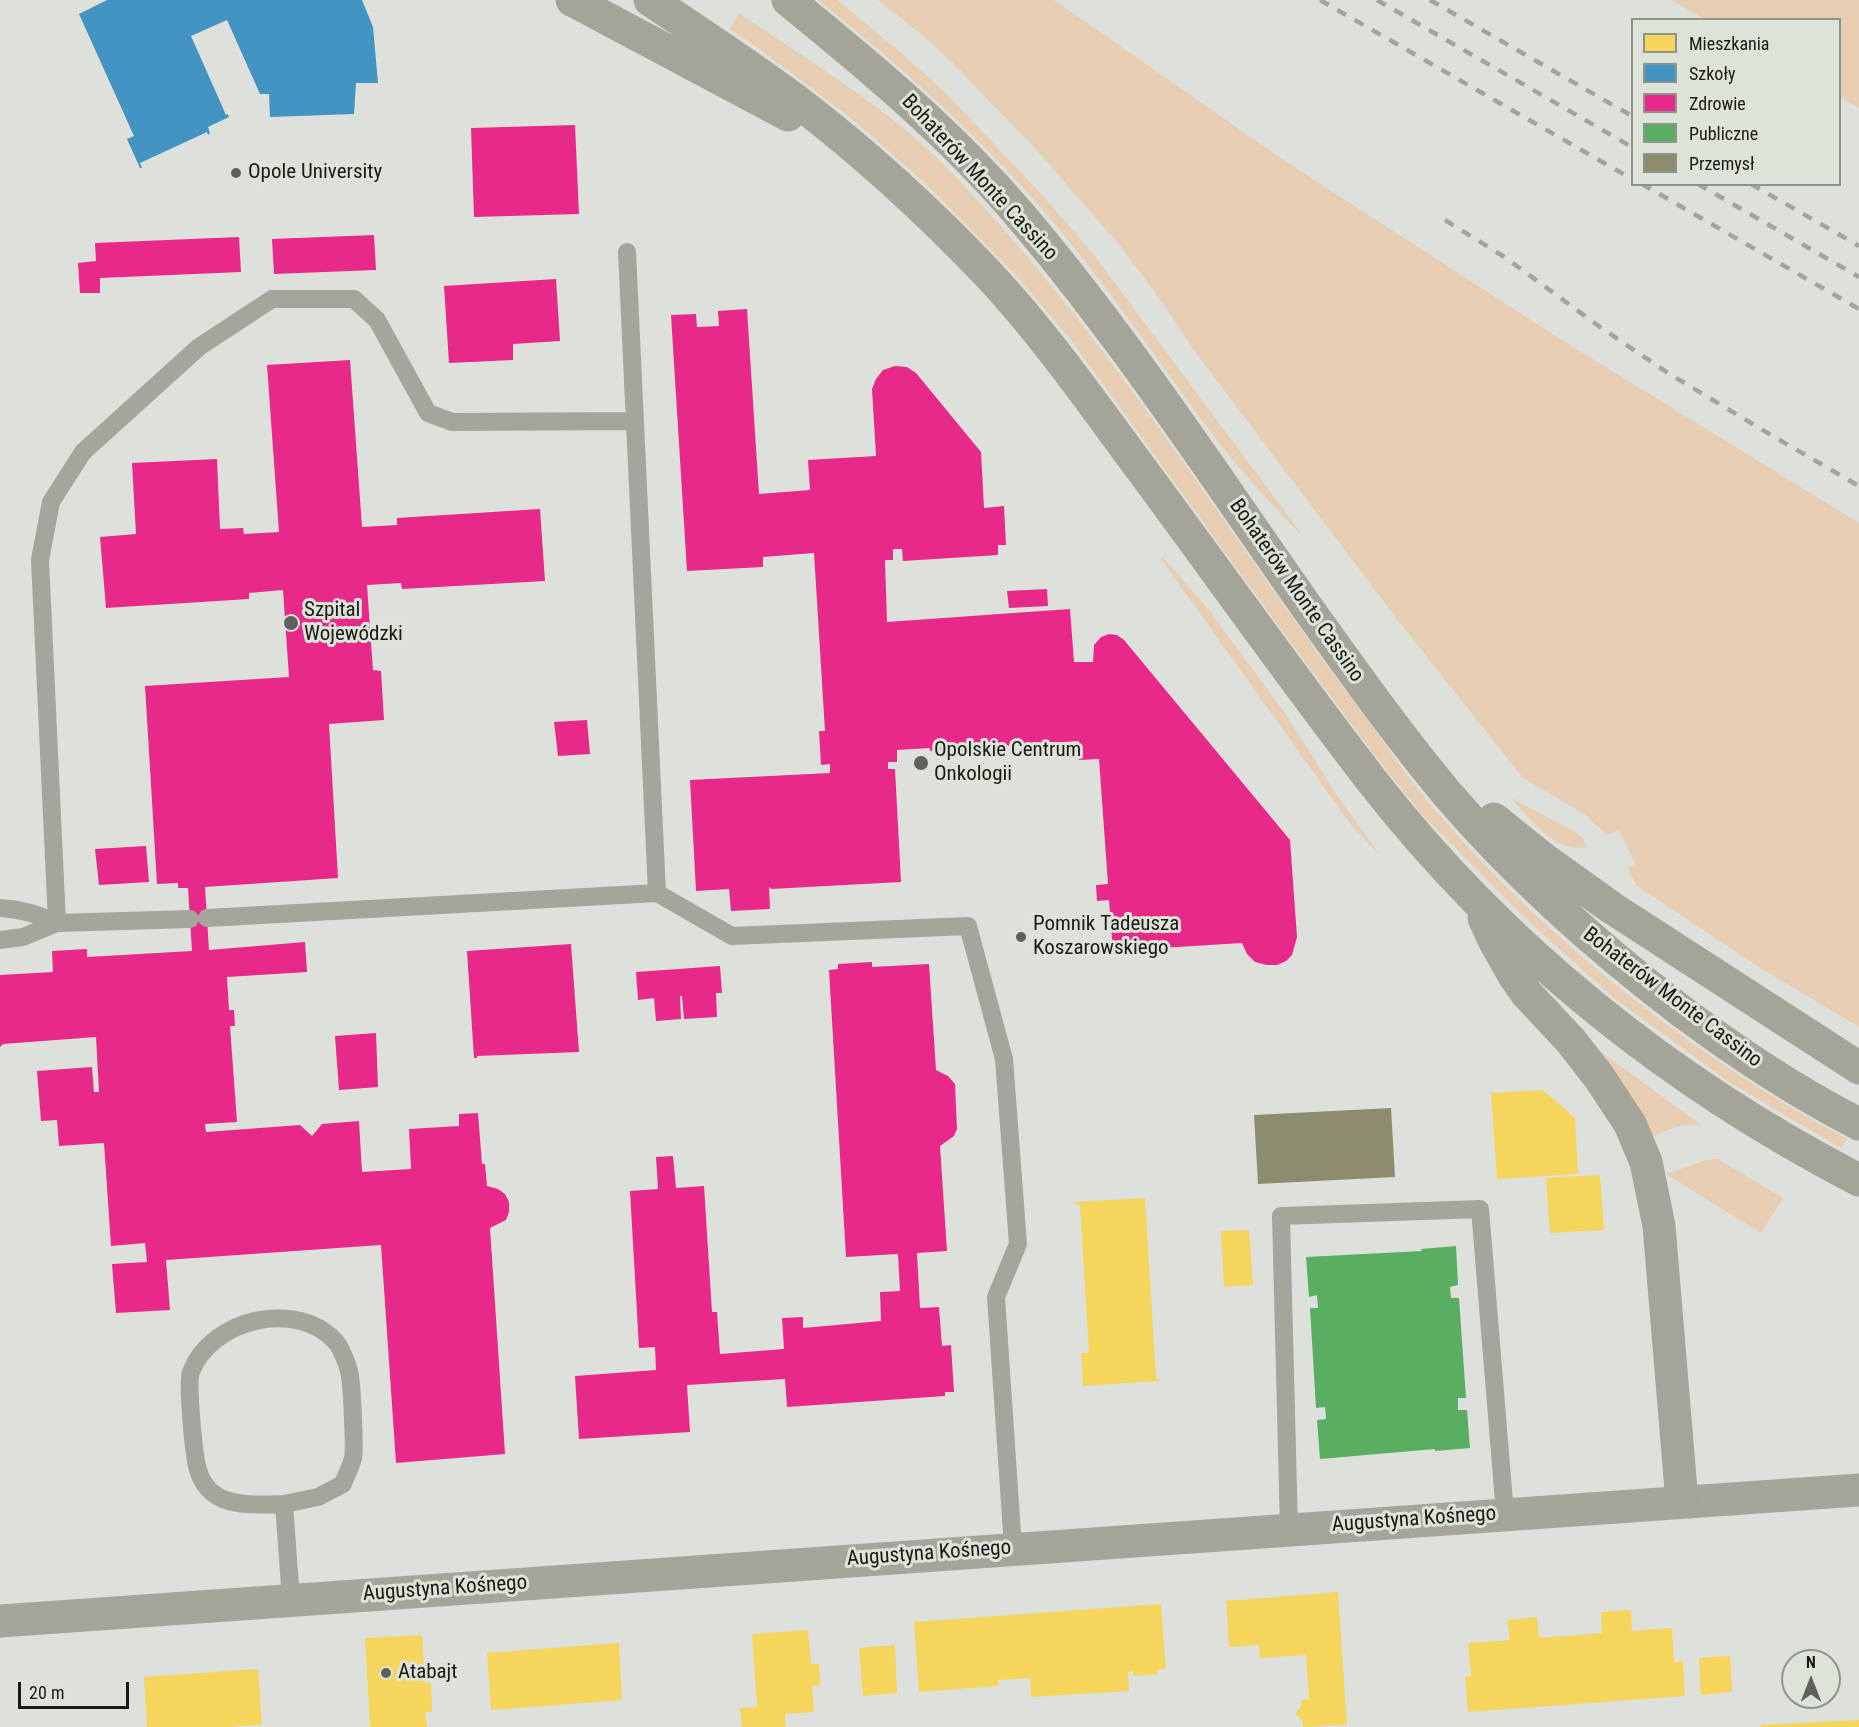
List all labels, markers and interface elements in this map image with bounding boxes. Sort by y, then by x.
legend [1631,18,1841,186]
text: Mieszkania [1689,33,1769,54]
text: Szkoły [1689,63,1735,84]
street label: Bohaterów Monte Cassino [896,90,1062,266]
text: Zdrowie [1689,93,1746,114]
text: Publiczne [1689,123,1758,144]
text: Przemysł [1689,153,1754,174]
place label: Opole University [248,160,382,186]
marker: Opole University [229,166,243,180]
street label: Bohaterów Monte Cassino [1223,495,1369,687]
place label: Szpital Wojewódzki [304,598,403,648]
marker: Szpital Wojewódzki [282,614,300,632]
place label: Opolskie Centrum Onkologii [934,738,1081,788]
marker: Opolskie Centrum Onkologii [912,754,930,772]
place label: Pomnik Tadeusza Koszarowskiego [1033,912,1179,962]
street label: Bohaterów Monte Cassino [1578,922,1766,1074]
marker: Pomnik Tadeusza Koszarowskiego [1014,930,1028,944]
street label: Augustyna Kośnego [1331,1502,1497,1538]
street label: Augustyna Kośnego [846,1536,1012,1572]
street label: Augustyna Kośnego [362,1571,528,1607]
north arrow [1781,1649,1841,1709]
text: N [1806,1653,1816,1672]
place label: Atabajt [398,1660,458,1686]
marker: Atabajt [379,1666,393,1680]
scale bar [21,1670,132,1708]
text: 20 m [29,1682,64,1703]

